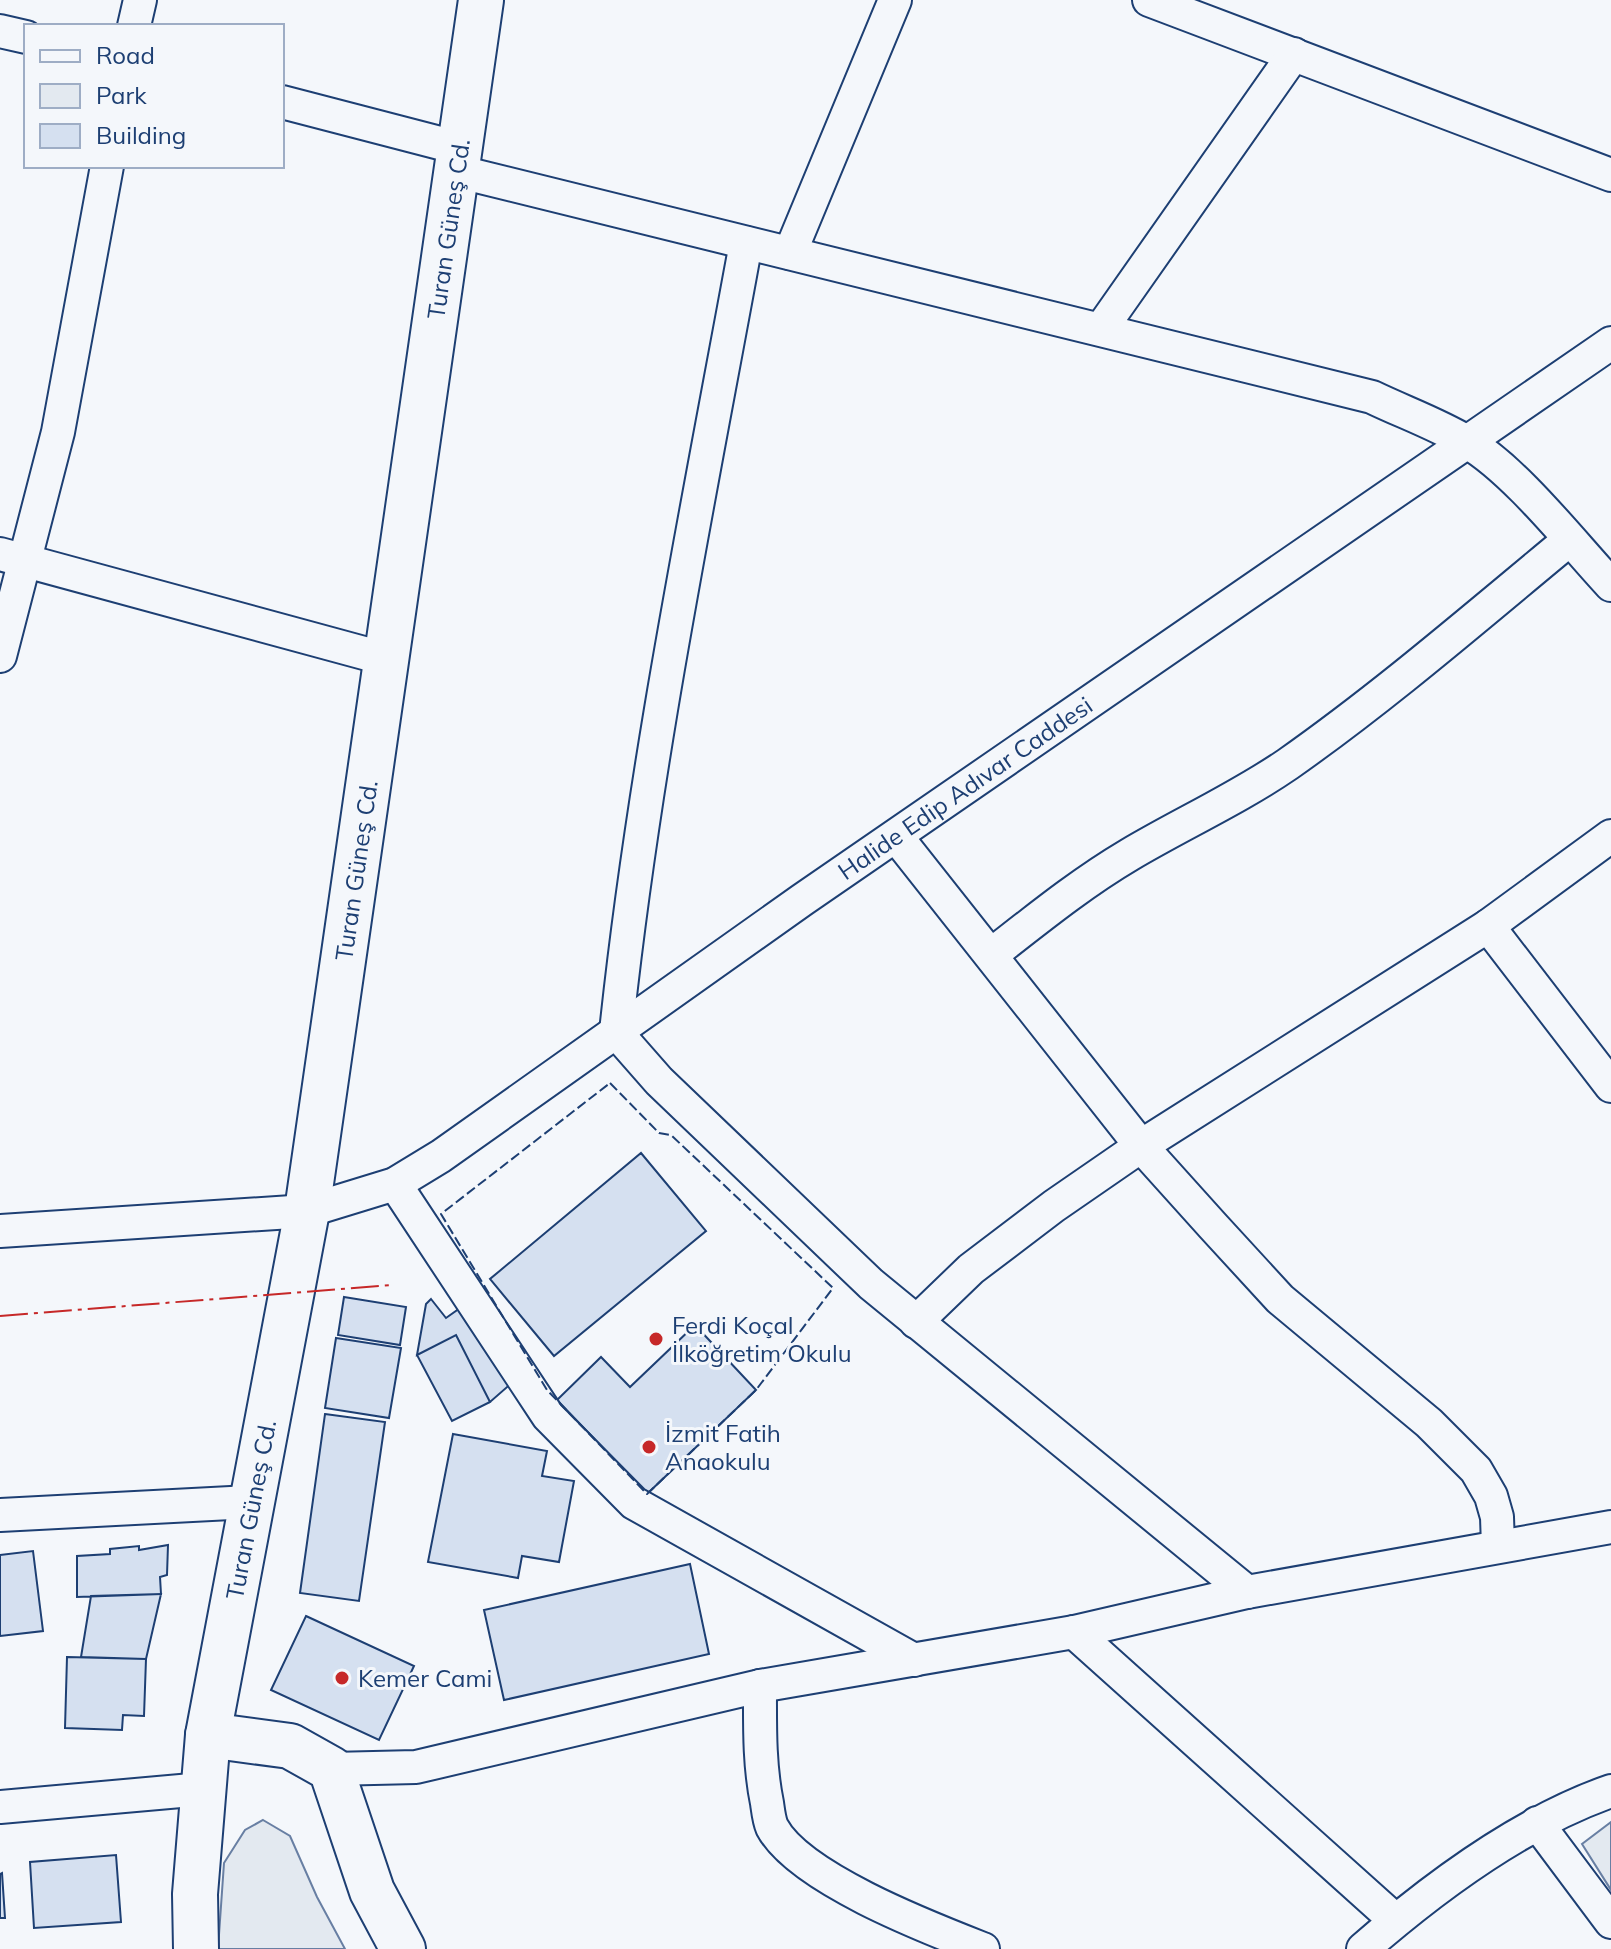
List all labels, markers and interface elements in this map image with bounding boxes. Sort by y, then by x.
legend [24,24,284,168]
text: Road [96,40,155,70]
text: Park [96,80,147,110]
text: Building [96,120,186,150]
street label: Turan Güneş Cd. [420,137,476,321]
street label: Halide Edip Adıvar Caddesi [832,690,1098,886]
street label: Turan Güneş Cd. [328,778,384,963]
place label: Ferdi Koçal İlköğretim Okulu [672,1310,852,1368]
marker: Ferdi Koçal İlköğretim Okulu [647,1330,665,1348]
street label: Turan Güneş Cd. [219,1417,282,1602]
place label: İzmit Fatih Anaokulu [665,1418,781,1476]
marker: İzmit Fatih Anaokulu [640,1438,658,1456]
place label: Kemer Cami [358,1663,492,1693]
marker: Kemer Cami [333,1669,351,1687]

